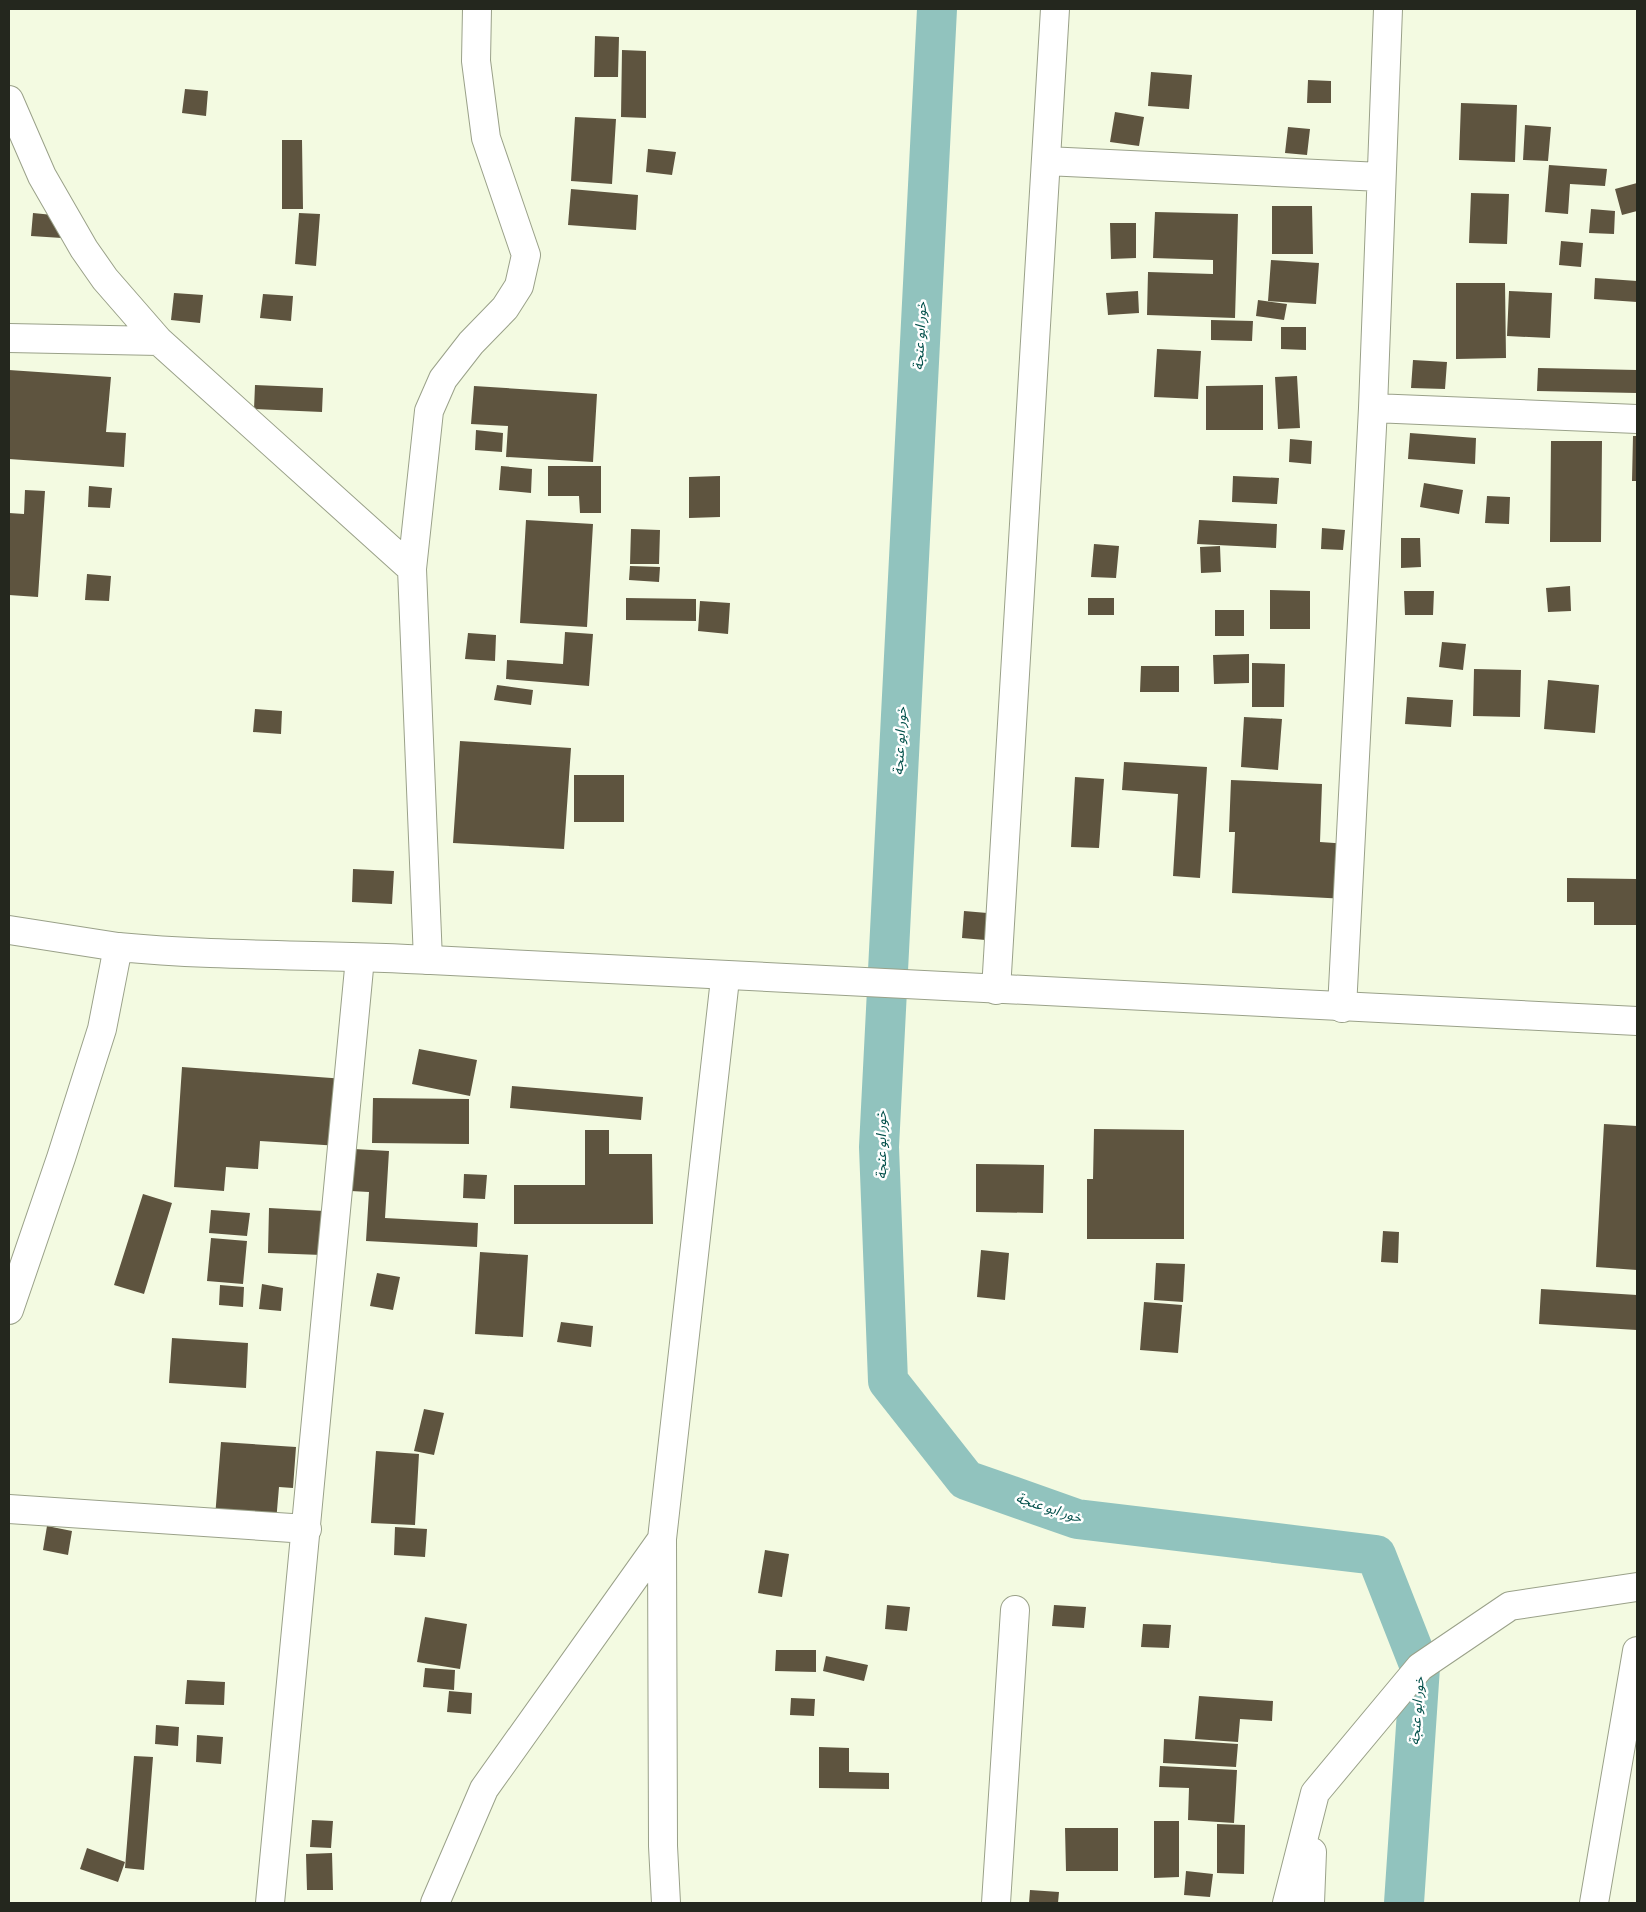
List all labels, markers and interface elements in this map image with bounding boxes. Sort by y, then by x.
water label: خور ابو عنجة [910,301,930,371]
water label: خور ابو عنجة [890,706,910,776]
water label: خور ابو عنجة [873,1110,890,1179]
water label: خور ابو عنجة [1014,1489,1085,1527]
water label: خور ابو عنجة [1406,1675,1428,1746]

